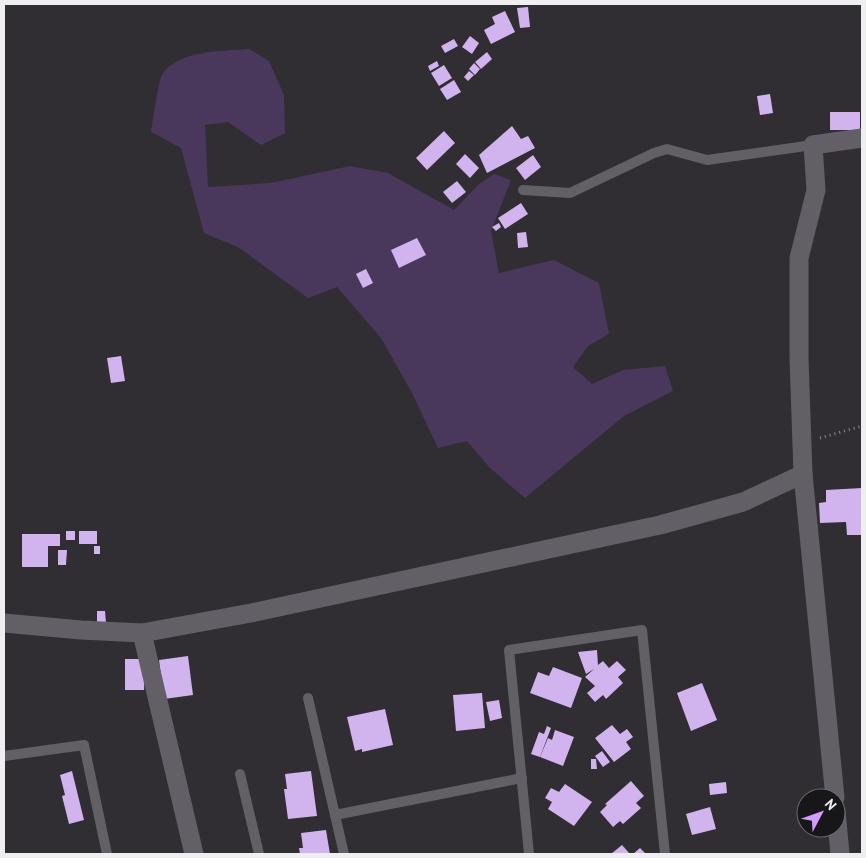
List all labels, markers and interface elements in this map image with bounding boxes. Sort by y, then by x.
north arrow [796,788,846,838]
text: N [821,795,841,814]

